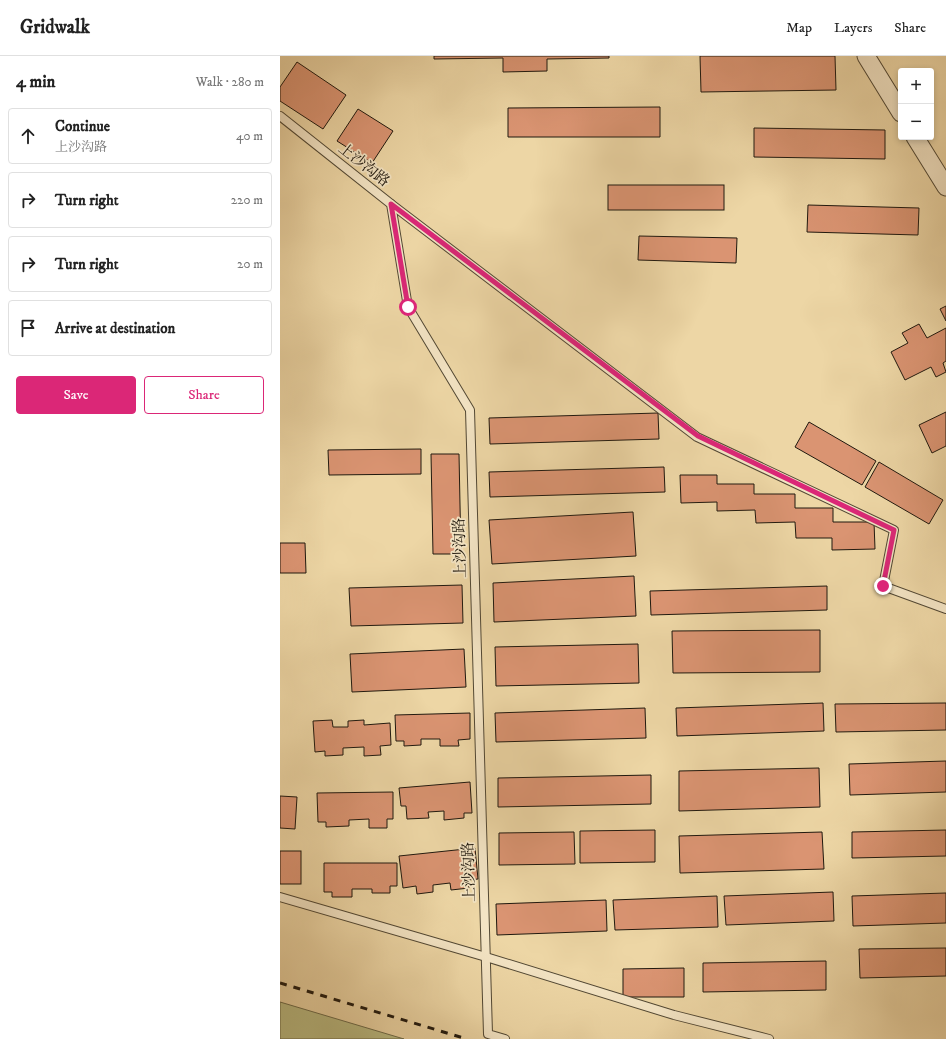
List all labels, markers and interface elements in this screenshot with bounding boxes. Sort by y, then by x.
text: Gridwalk [20,16,90,39]
text: Map [786,19,812,37]
text: Layers [834,19,872,37]
text: Share [894,19,926,37]
map controls [898,68,934,140]
button: + [898,68,934,104]
text: 4 min [16,71,55,93]
text: Walk · 280 m [196,74,264,90]
button: − [898,104,934,140]
text: Continue [55,117,110,136]
icon: ahead [17,125,39,147]
text: 40 m [236,128,263,144]
text: 上沙沟路 [55,139,107,155]
street label: 上沙沟路 [335,139,393,191]
icon: right [17,189,39,211]
text: Turn right [55,191,118,210]
text: 220 m [231,192,263,208]
icon: right [17,253,39,275]
text: Turn right [55,255,118,274]
text: 20 m [237,256,263,272]
route start [399,298,417,316]
icon: arrive [17,317,39,339]
text: Arrive at destination [55,319,175,338]
button: Save [16,376,136,414]
button: Share [144,376,264,414]
street label: 上沙沟路 [449,518,471,578]
route end [874,577,892,595]
street label: 上沙沟路 [458,842,480,902]

